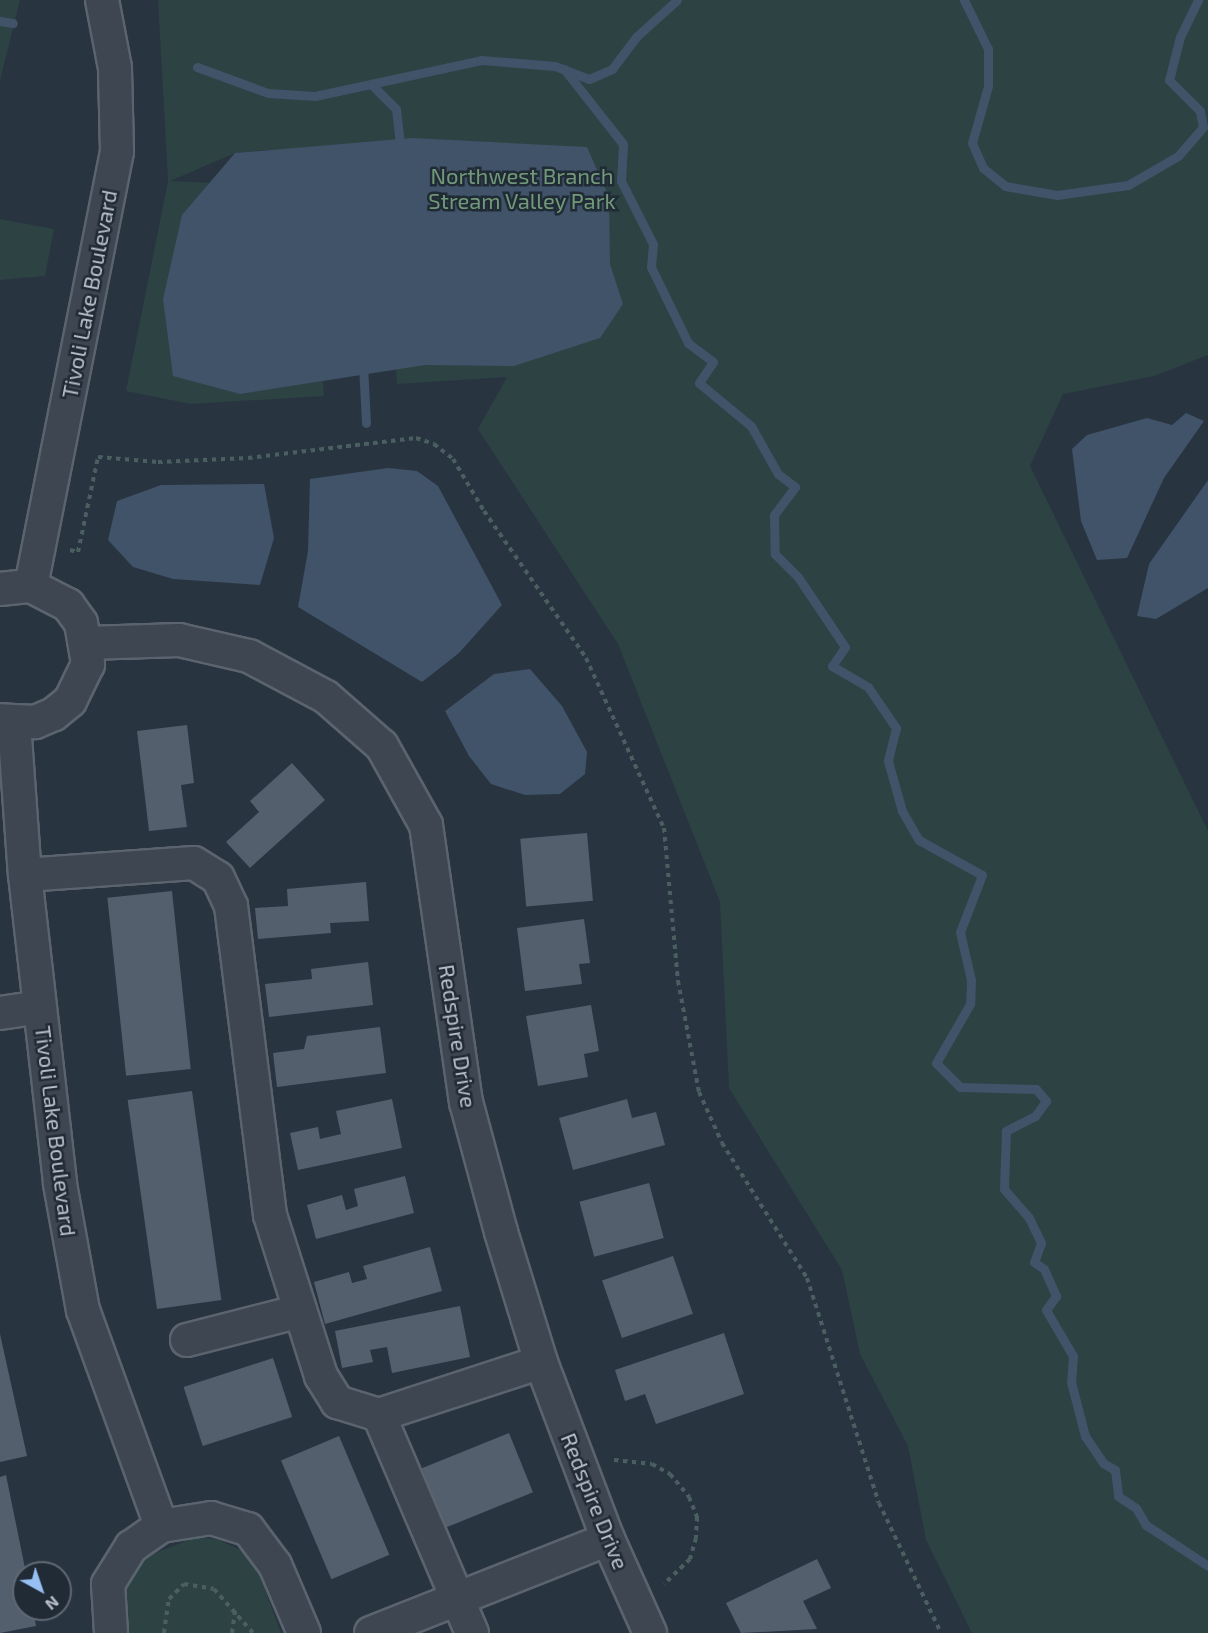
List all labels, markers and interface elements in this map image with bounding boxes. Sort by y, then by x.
park label: Northwest Branch Stream Valley Park [428,162,616,214]
street label: Tivoli Lake Boulevard [56,187,122,401]
street label: Redspire Drive [434,962,482,1110]
street label: Tivoli Lake Boulevard [30,1024,82,1238]
street label: Redspire Drive [556,1429,634,1573]
north arrow [12,1561,72,1621]
text: N [42,1593,63,1615]

